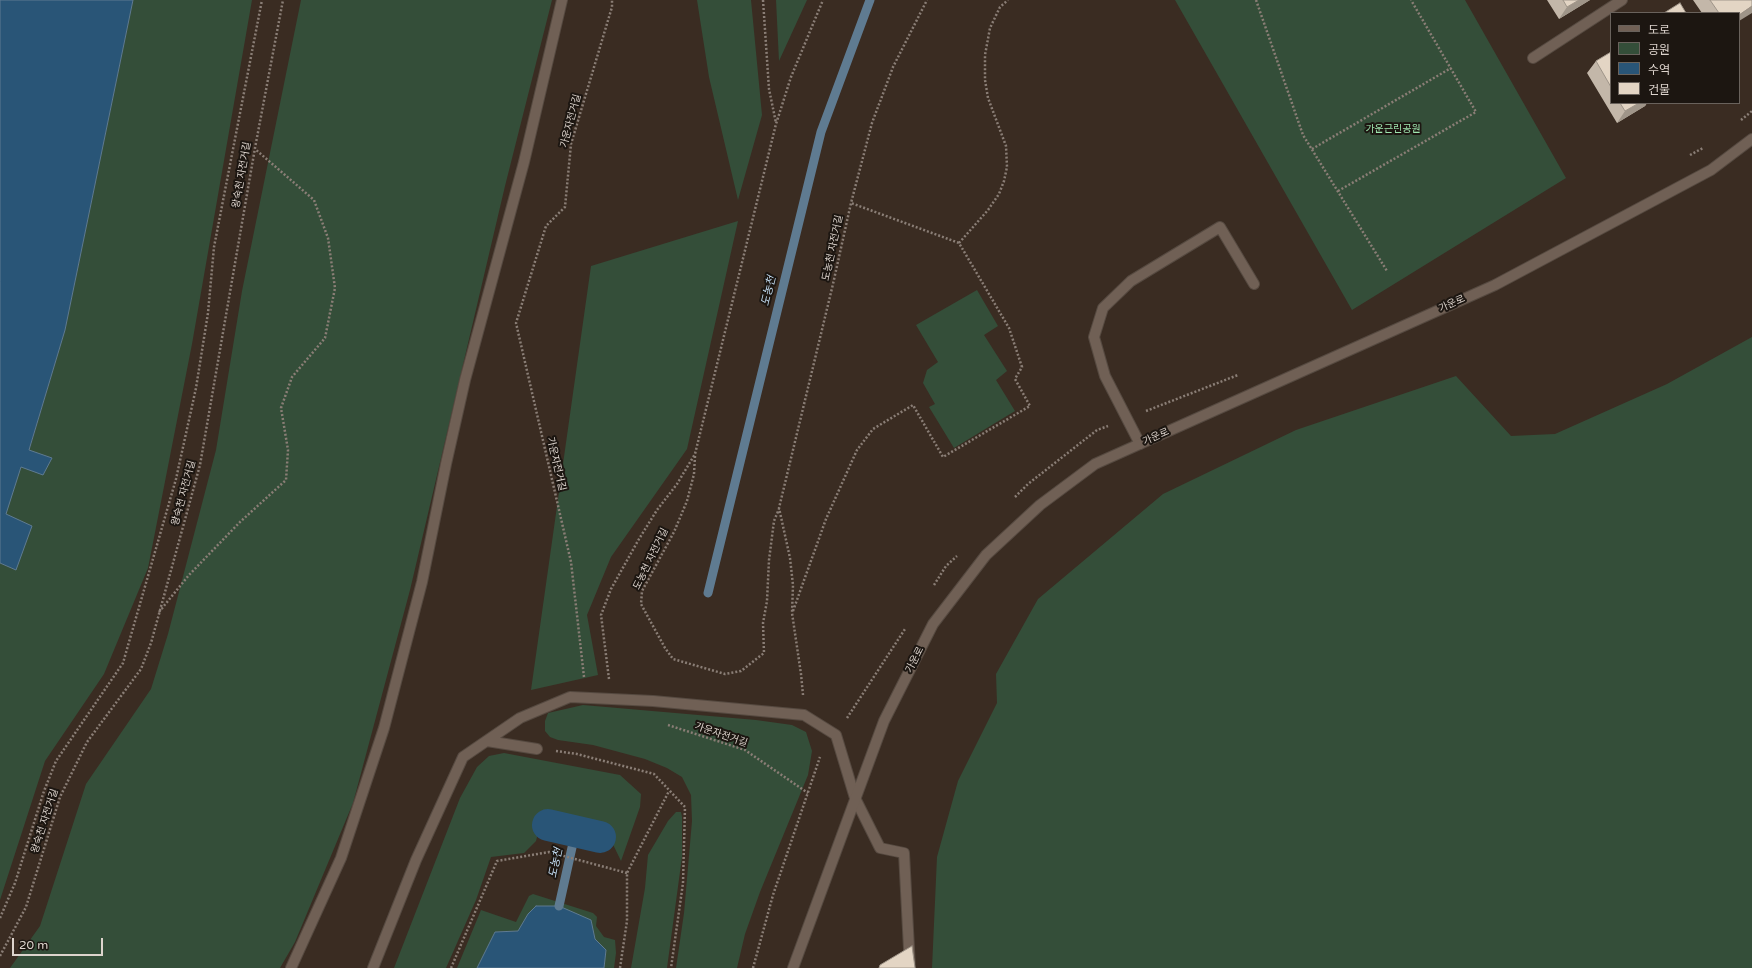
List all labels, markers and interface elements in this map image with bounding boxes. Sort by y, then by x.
legend [1610,12,1740,104]
text: 도로 [1648,23,1670,37]
text: 공원 [1648,43,1670,57]
text: 수역 [1648,63,1670,77]
text: 건물 [1648,83,1670,97]
street label: 가운자전거길 [558,93,584,149]
park label: 가운근린공원 [1365,123,1421,135]
street label: 왕숙천 자전거길 [230,141,254,209]
street label: 도농천 자전거길 [820,214,846,282]
water label: 도농천 [759,275,779,307]
street label: 가운로 [1437,293,1467,315]
street label: 가운로 [1141,426,1171,448]
street label: 가운자전거길 [544,436,568,492]
street label: 왕숙천 자전거길 [170,459,198,527]
street label: 도농천 자전거길 [631,526,671,592]
street label: 가운로 [903,645,927,675]
street label: 가운자전거길 [693,720,749,750]
street label: 왕숙천 자전거길 [29,787,61,855]
water label: 도농천 [546,847,566,879]
scale bar [14,930,105,956]
text: 20 m [19,938,48,952]

